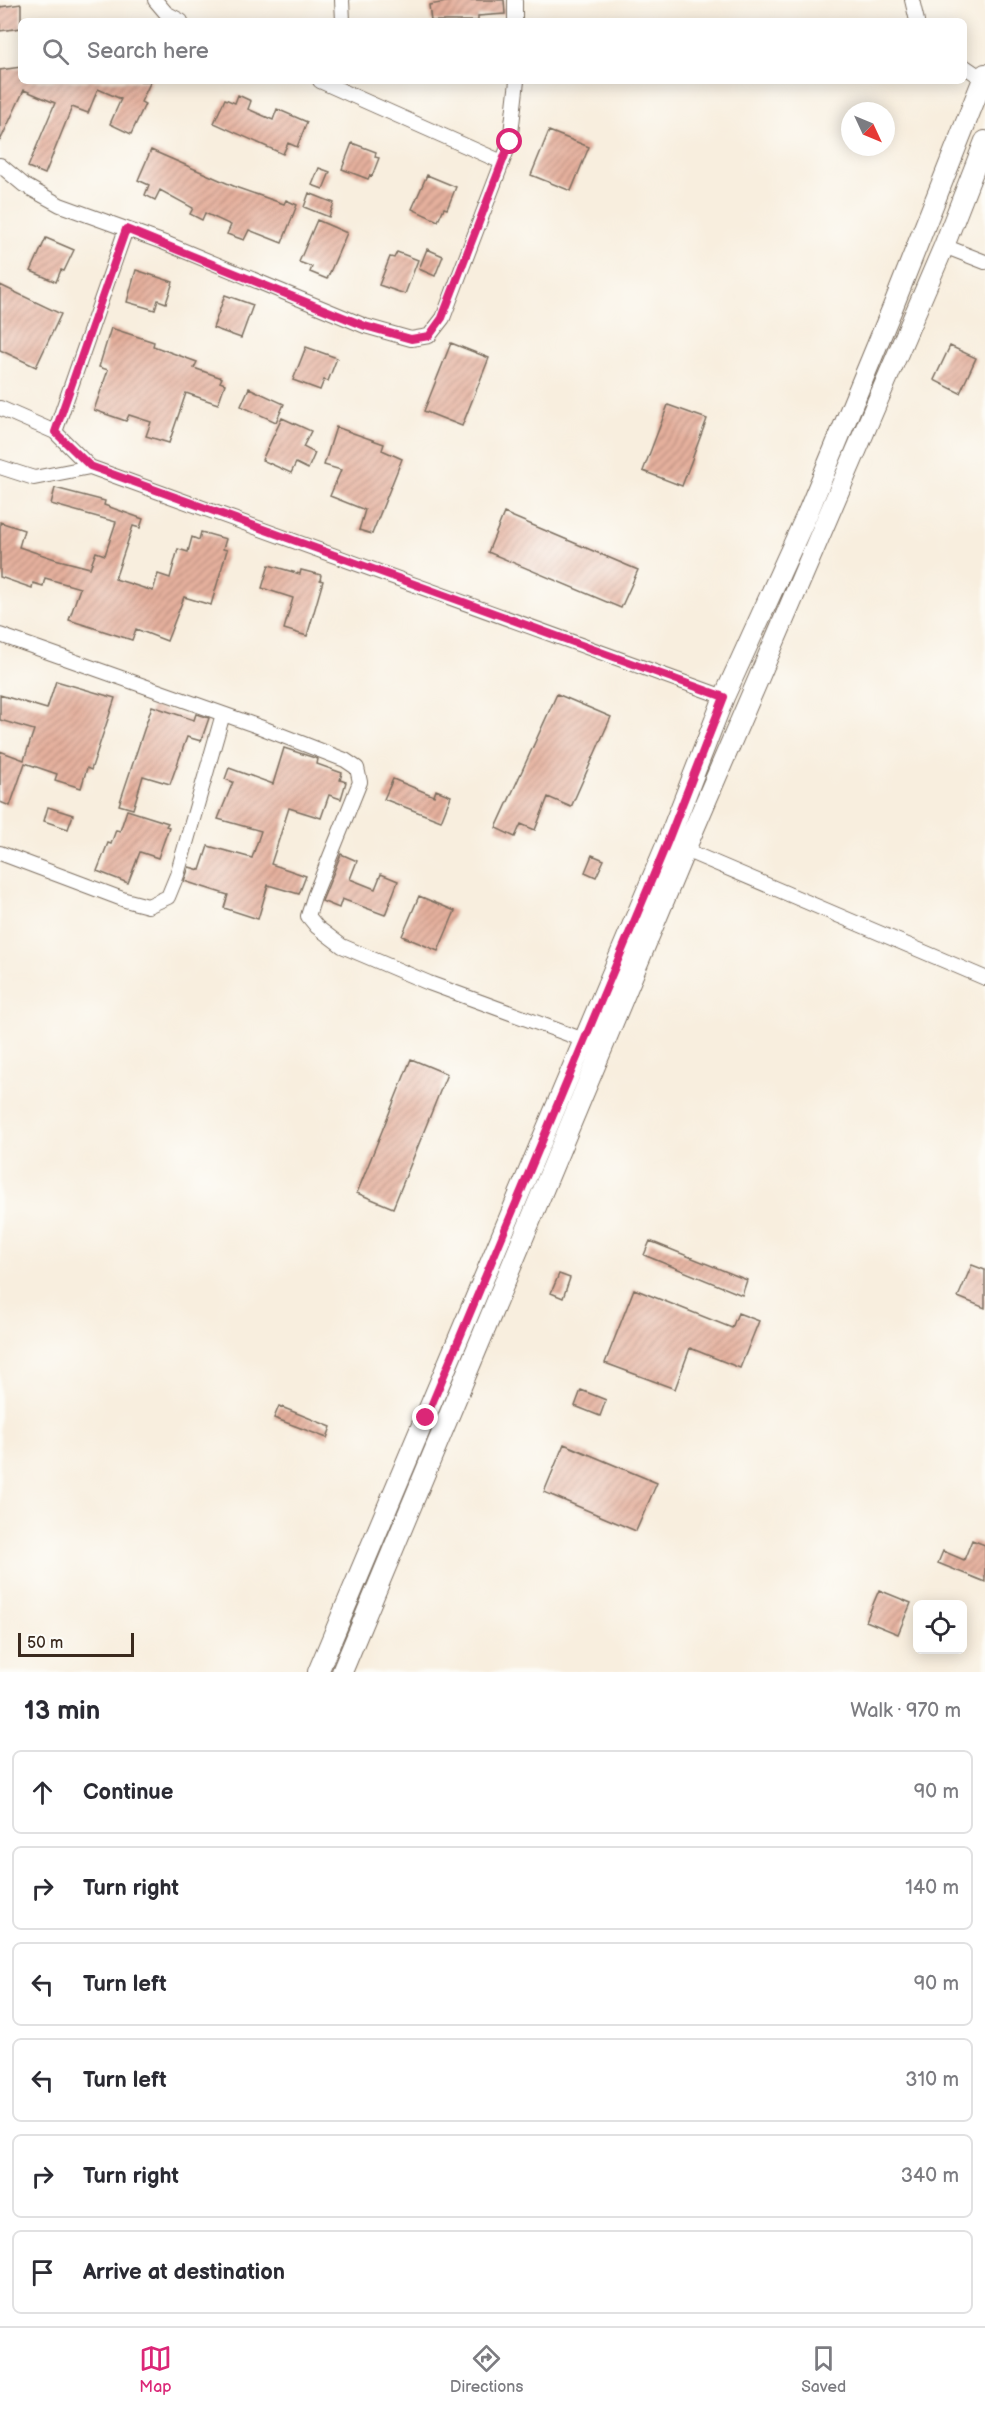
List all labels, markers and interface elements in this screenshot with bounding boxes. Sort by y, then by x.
search box [18,18,967,84]
icon: search [39,35,72,68]
text: Search here [87,38,209,65]
north arrow [841,102,895,156]
route start [496,128,522,154]
route end [412,1404,438,1430]
map controls [913,1600,967,1654]
button: locate [913,1600,967,1654]
scale bar [18,1630,134,1658]
text: 50 m [27,1634,63,1653]
text: 13 min [24,1696,100,1727]
text: Walk · 970 m [850,1699,961,1723]
icon: ahead [26,1776,59,1809]
text: Continue [83,1779,173,1806]
text: 90 m [914,1780,959,1804]
icon: right [26,1872,59,1905]
text: Turn right [83,1875,179,1902]
text: 140 m [905,1876,959,1900]
icon: left [26,1968,59,2001]
text: Turn left [83,1971,167,1998]
text: 90 m [914,1972,959,1996]
icon: left [26,2064,59,2097]
text: Turn left [83,2067,167,2094]
text: 310 m [905,2068,959,2092]
icon: right [26,2160,59,2193]
text: Turn right [83,2163,179,2190]
text: 340 m [901,2164,959,2188]
icon: arrive [26,2256,59,2289]
text: Arrive at destination [83,2259,285,2286]
tab: Map [139,2342,172,2397]
tab: Directions [450,2342,523,2397]
tab: Saved [801,2342,846,2397]

